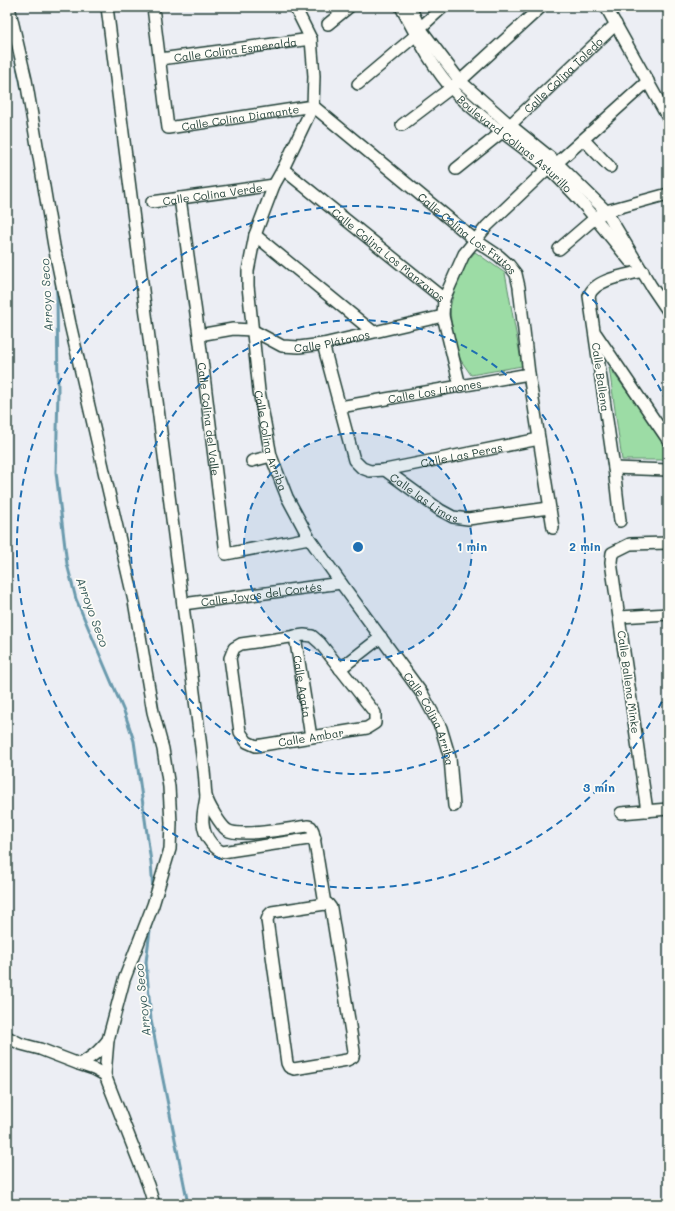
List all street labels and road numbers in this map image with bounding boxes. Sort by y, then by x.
street label: Calle Colina Esmeralda [173,33,298,65]
street label: Calle Colina Toledo [520,33,606,116]
street label: Boulevard Colinas Asturillo [454,91,576,195]
street label: Calle Colina Diamante [180,101,300,133]
street label: Calle Colina Verde [161,179,264,208]
street label: Calle Colina Los Frutos [415,189,521,277]
street label: Calle Colina Los Manzanos [329,204,449,305]
street label: Calle Plátanos [294,326,371,355]
street label: Calle Ballena [589,342,613,413]
street label: Calle Colina del Valle [195,362,224,477]
street label: Calle Los Limones [387,375,482,406]
street label: Calle Colina Arriba [252,389,291,493]
street label: Calle Las Peras [419,439,504,470]
street label: Calle las Limas [387,469,459,525]
street label: Calle Joyas del Cortés [200,578,323,609]
street label: Calle Ballena Minke [614,630,644,735]
street label: Calle Agata [291,654,315,719]
street label: Calle Colina Arriba [401,669,458,766]
street label: Calle Ambar [277,724,345,750]

